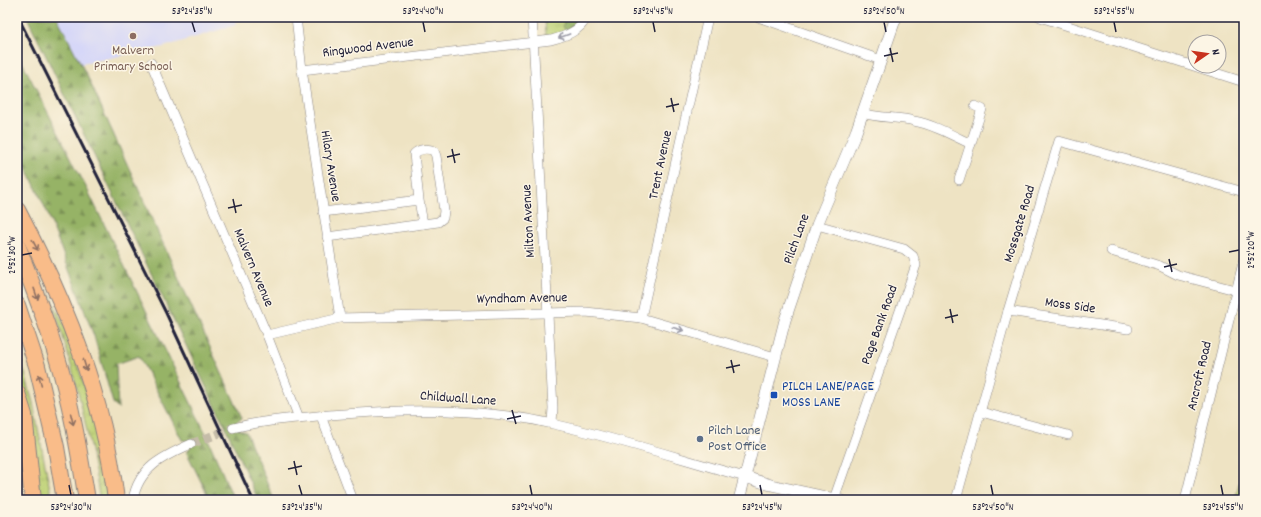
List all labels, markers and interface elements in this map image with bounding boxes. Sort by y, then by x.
text: 53°24'35"N [172,5,212,19]
text: 53°24'40"N [403,5,443,19]
text: 53°24'45"N [633,5,673,19]
text: 53°24'50"N [863,5,905,19]
text: 53°24'55"N [1094,5,1134,19]
marker: Malvern Primary School [128,31,138,41]
street label: Ringwood Avenue [321,32,415,64]
one-way arrow [559,32,571,40]
north arrow [1187,34,1227,74]
place label: Malvern Primary School [94,41,173,77]
text: N [1206,48,1223,57]
street label: Hilary Avenue [314,129,346,203]
street label: Trent Avenue [644,129,678,201]
street label: Mossgate Road [999,183,1041,265]
street label: Milton Avenue [517,184,541,258]
street label: Pilch Lane [779,211,815,267]
street label: Malvern Avenue [228,226,278,310]
text: 2°52'20"W [1245,231,1259,269]
text: 2°52'30"W [6,236,20,274]
one-way arrow [32,239,40,251]
street label: Page Bank Road [856,282,904,368]
one-way arrow [33,288,40,301]
street label: Wyndham Avenue [476,288,568,310]
street label: Moss Side [1043,293,1097,319]
one-way arrow [672,326,685,333]
street label: Ancroft Road [1182,339,1218,413]
one-way arrow [82,358,89,371]
one-way arrow [36,373,44,386]
place label: PILCH LANE/PAGE MOSS LANE [782,377,874,413]
street label: Childwall Lane [419,386,497,412]
marker: PILCH LANE/PAGE MOSS LANE [769,390,779,400]
one-way arrow [69,412,77,425]
place label: Pilch Lane Post Office [708,421,766,457]
marker: Pilch Lane Post Office [695,434,705,444]
text: 53°24'30"N [50,501,92,515]
text: 53°24'35"N [282,501,322,515]
text: 53°24'40"N [512,501,552,515]
text: 53°24'45"N [742,501,782,515]
text: 53°24'50"N [972,501,1014,515]
text: 53°24'55"N [1203,501,1243,515]

